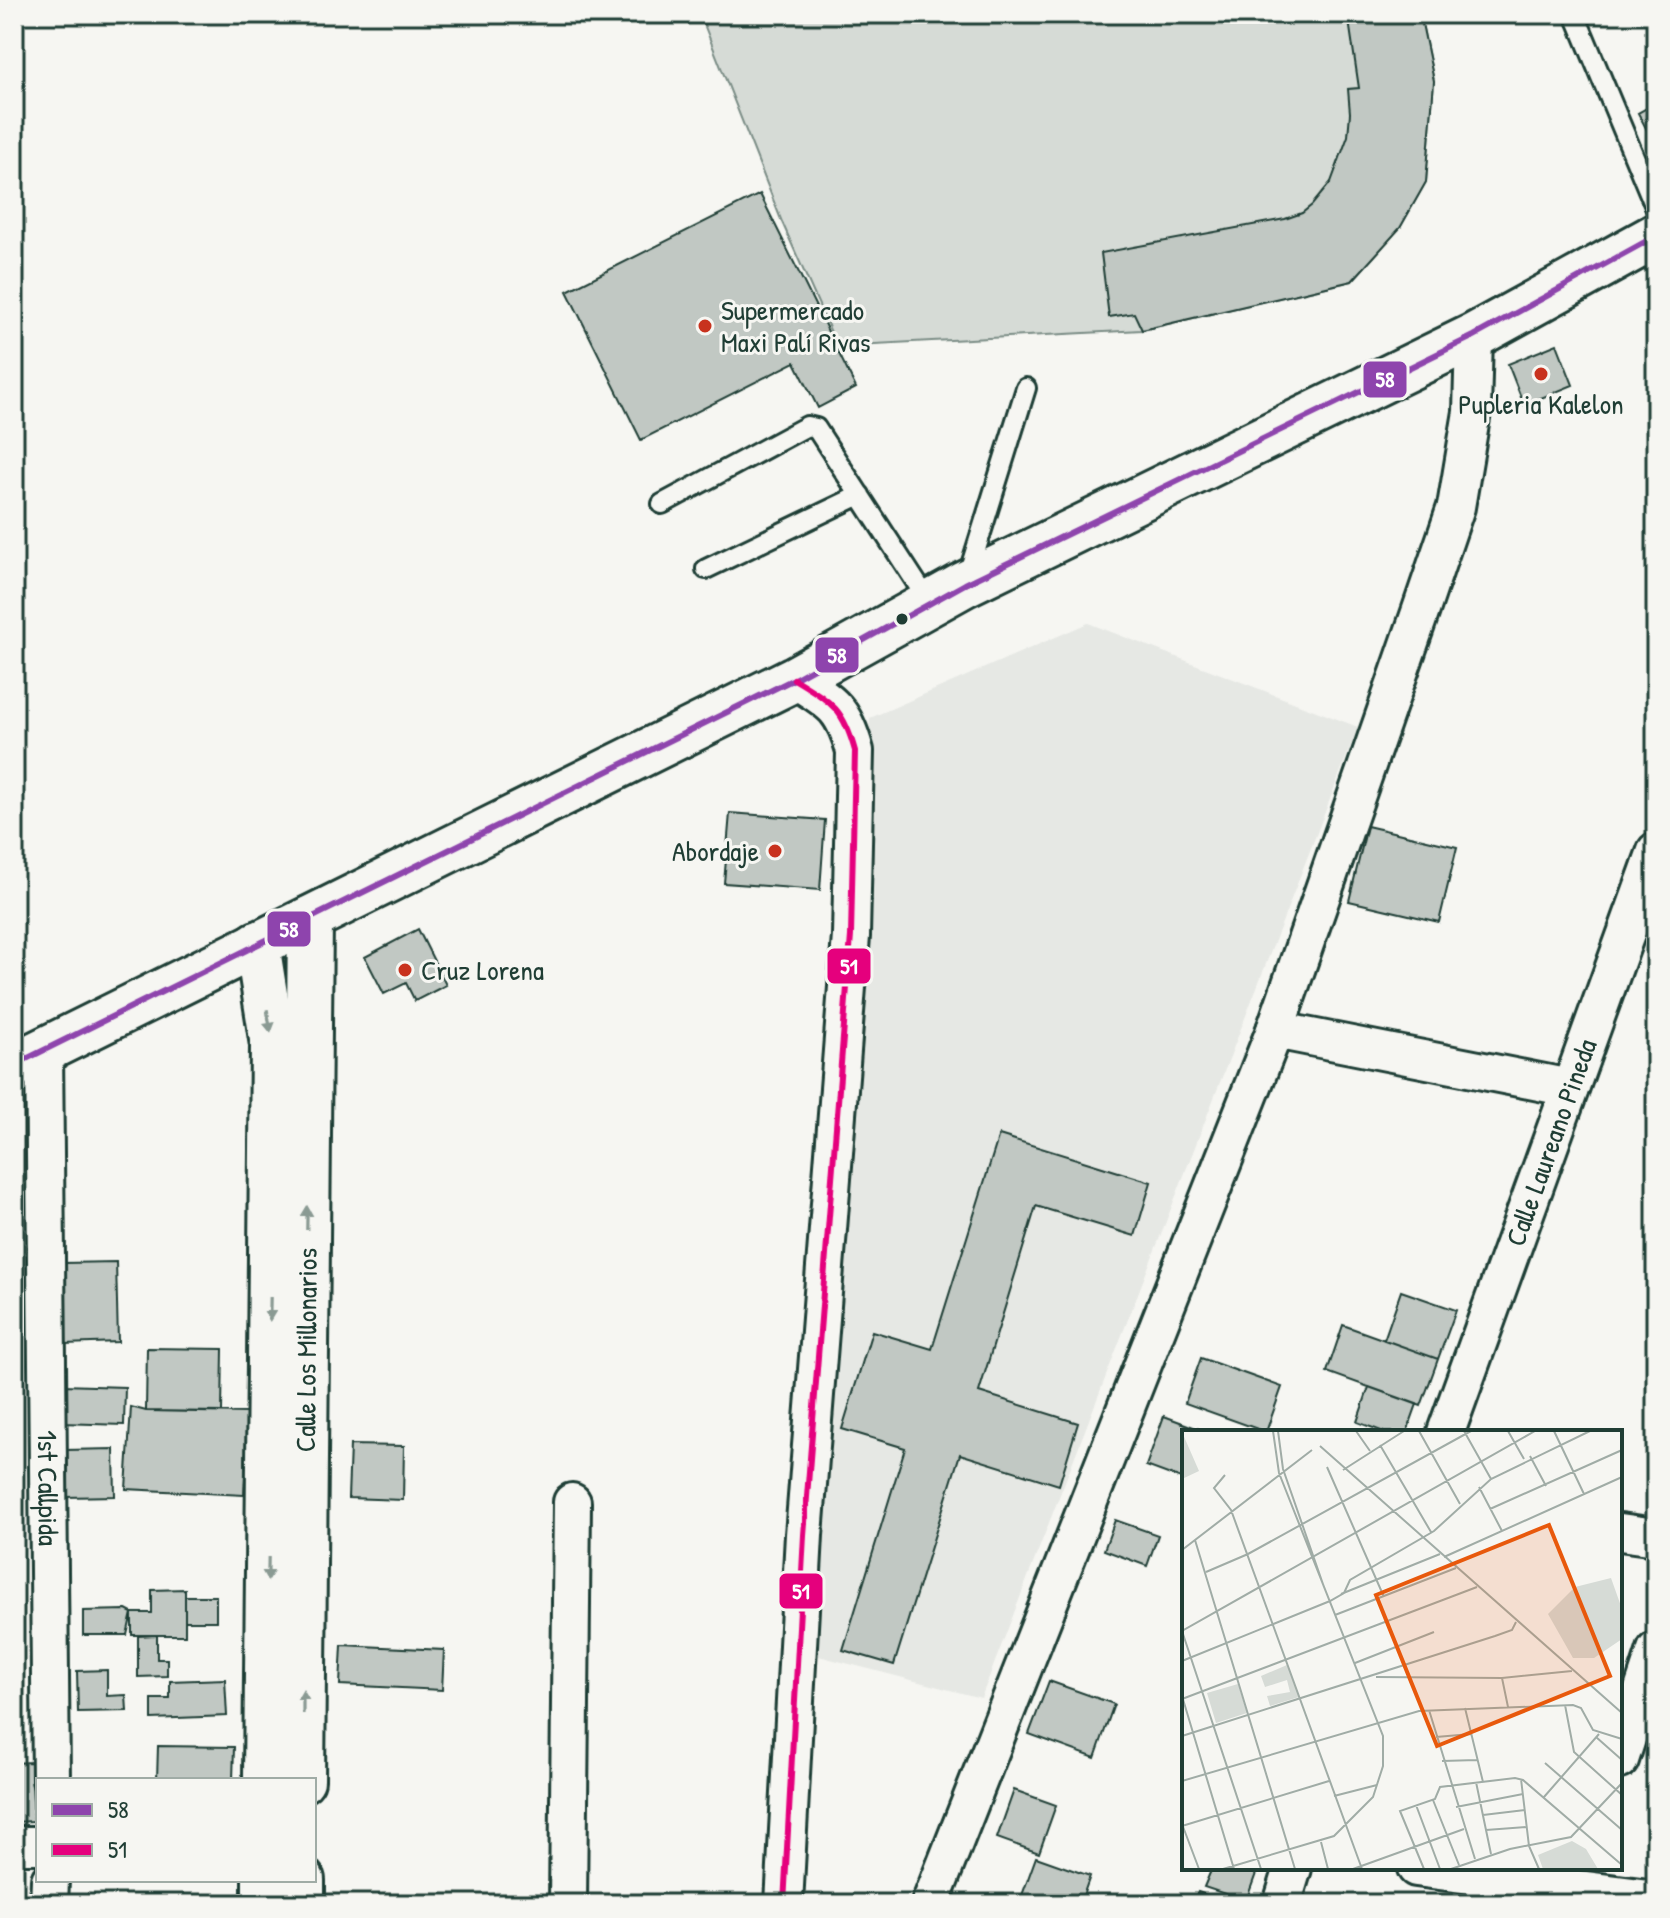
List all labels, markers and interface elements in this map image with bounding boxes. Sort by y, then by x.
place label: Supermercado Maxi Palí Rivas [721,291,870,361]
marker: Supermercado Maxi Palí Rivas [696,317,714,335]
line badge: 58 [1362,360,1408,399]
text: 58 [1376,364,1395,394]
marker: Pupleria Kalelon [1532,365,1550,383]
place label: Pupleria Kalelon [1458,385,1624,423]
unlabelled marker [894,611,910,627]
line badge: 58 [814,636,860,674]
text: 58 [828,640,847,670]
place label: Abordaje [672,832,759,870]
marker: Abordaje [766,842,784,860]
line badge: 58 [266,910,312,948]
text: 58 [280,914,299,944]
line badge: 51 [826,947,872,985]
place label: Cruz Lorena [421,951,544,989]
text: 51 [840,951,858,981]
marker: Cruz Lorena [396,961,414,979]
one-way arrow [263,1009,276,1034]
street label: Calle Laureano Pineda [1496,1034,1606,1251]
one-way arrow [301,1205,313,1230]
street label: Calle Los Millonarios [286,1248,326,1452]
one-way arrow [264,1297,276,1322]
street label: 1st Callpida [29,1430,68,1546]
inset map [1182,1430,1622,1870]
one-way arrow [262,1557,274,1582]
line badge: 51 [778,1572,824,1610]
text: 51 [792,1576,810,1606]
one-way arrow [297,1689,309,1714]
legend [36,1778,316,1882]
text: 58 [108,1793,129,1825]
text: 51 [108,1833,127,1865]

